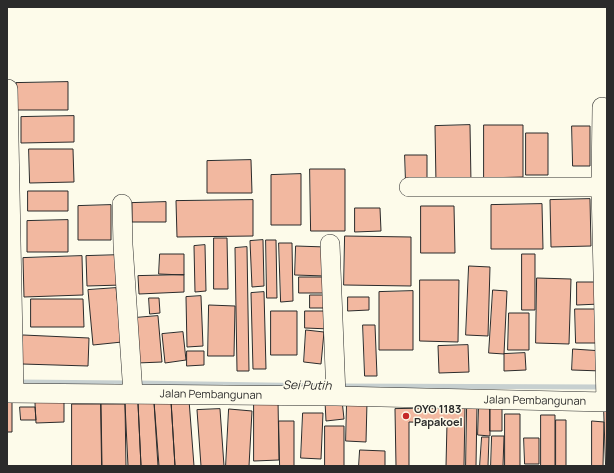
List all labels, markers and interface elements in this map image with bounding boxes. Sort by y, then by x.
water label: Sei Putih [283,378,331,394]
street label: Jalan Pembangunan [160,388,262,402]
street label: Jalan Pembangunan [484,394,586,408]
place label: OYO 1183 Papakoel [414,403,463,429]
marker: OYO 1183 Papakoel [401,411,411,421]

